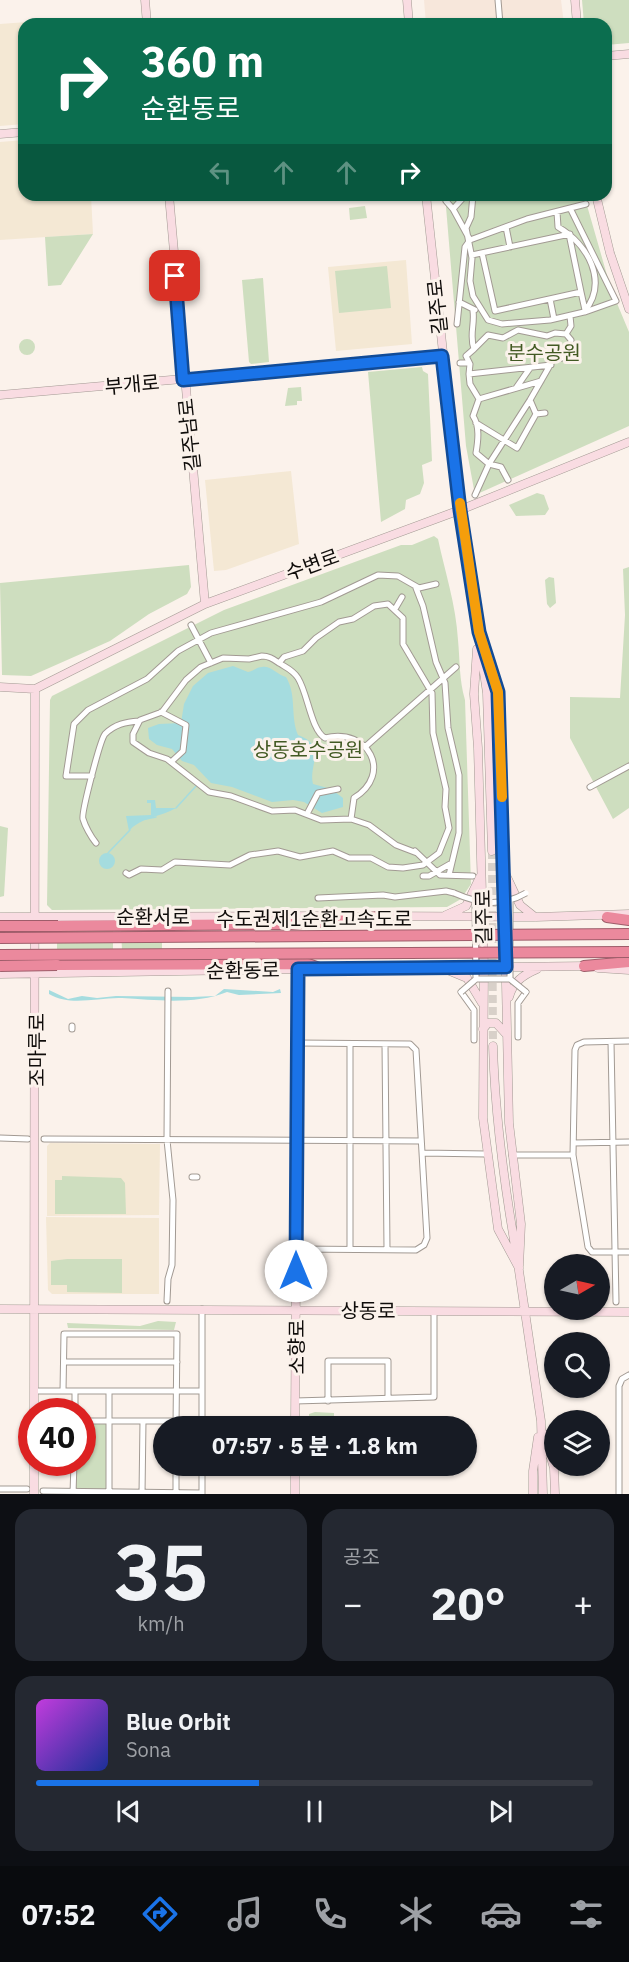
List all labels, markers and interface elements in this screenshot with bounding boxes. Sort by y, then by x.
text: 360 m [141,34,264,89]
icon: right [42,42,120,120]
text: 순환동로 [141,90,240,125]
icon: left [204,156,237,189]
icon: ahead [267,156,300,189]
icon: ahead [330,156,363,189]
icon: right [393,156,426,189]
pin [149,250,200,301]
icon: arrive [158,259,191,292]
street label: 길주로 [421,278,453,336]
park label: 분수공원 [507,339,581,366]
street label: 부개로 [103,368,161,400]
street label: 길주남로 [172,397,206,473]
street label: 수변로 [281,542,343,586]
park label: 상동호수공원 [253,736,363,763]
street label: 길주로 [469,889,497,945]
street label: 순환서로 [116,903,190,930]
street label: 수도권제1순환고속도로 [216,905,412,932]
street label: 순환동로 [206,956,280,984]
street label: 조마루로 [23,1013,50,1087]
position arrow [264,1239,328,1303]
north arrow [544,1254,610,1320]
map controls [544,1254,610,1476]
street label: 상동로 [340,1297,396,1324]
street label: 소향로 [283,1319,310,1375]
button: search [544,1332,610,1398]
speed limit sign: 40 [18,1398,96,1476]
button: layers [544,1410,610,1476]
text: 07:57 · 5 분 · 1.8 km [212,1431,418,1460]
text: 35 [114,1520,208,1621]
text: 공조 [343,1543,380,1570]
text: 20° [430,1574,506,1632]
text: − [343,1582,363,1625]
text: + [573,1582,593,1625]
text: km/h [137,1610,185,1637]
text: Blue Orbit [126,1707,231,1736]
text: Sona [126,1736,171,1763]
icon: previous [112,1795,145,1828]
icon: pause [298,1795,331,1828]
icon: next [484,1795,517,1828]
icon: directions [139,1893,181,1935]
icon: music [224,1893,266,1935]
icon: phone [309,1893,351,1935]
icon: climate [395,1893,437,1935]
icon: car [480,1893,522,1935]
icon: filters [565,1893,607,1935]
text: 07:52 [22,1897,95,1932]

